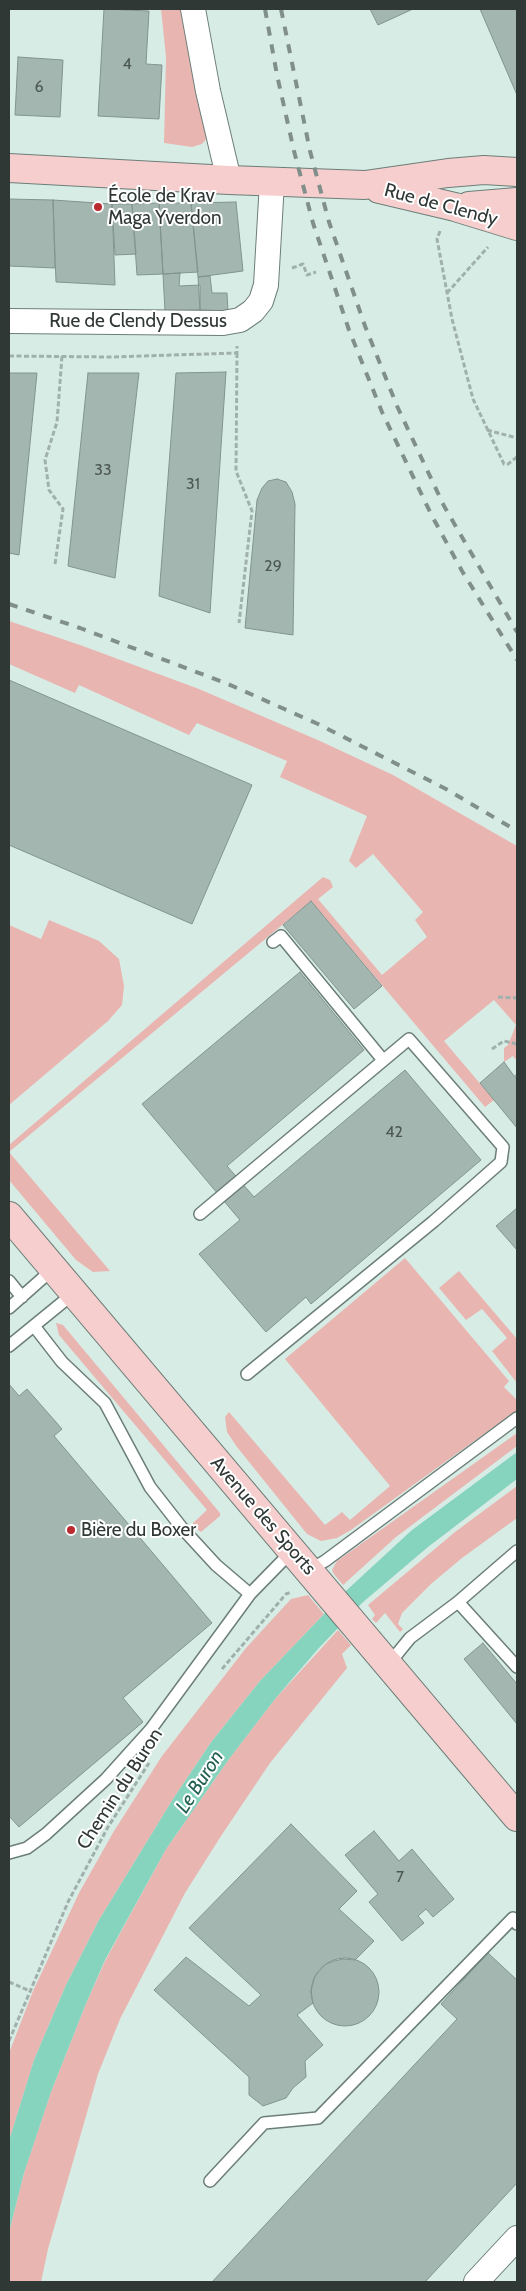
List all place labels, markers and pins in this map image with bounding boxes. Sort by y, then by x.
place label: École de Krav Maga Yverdon [108,185,222,229]
marker: École de Krav Maga Yverdon [92,201,104,213]
place label: Bière du Boxer [81,1519,196,1541]
marker: Bière du Boxer [65,1524,77,1536]

